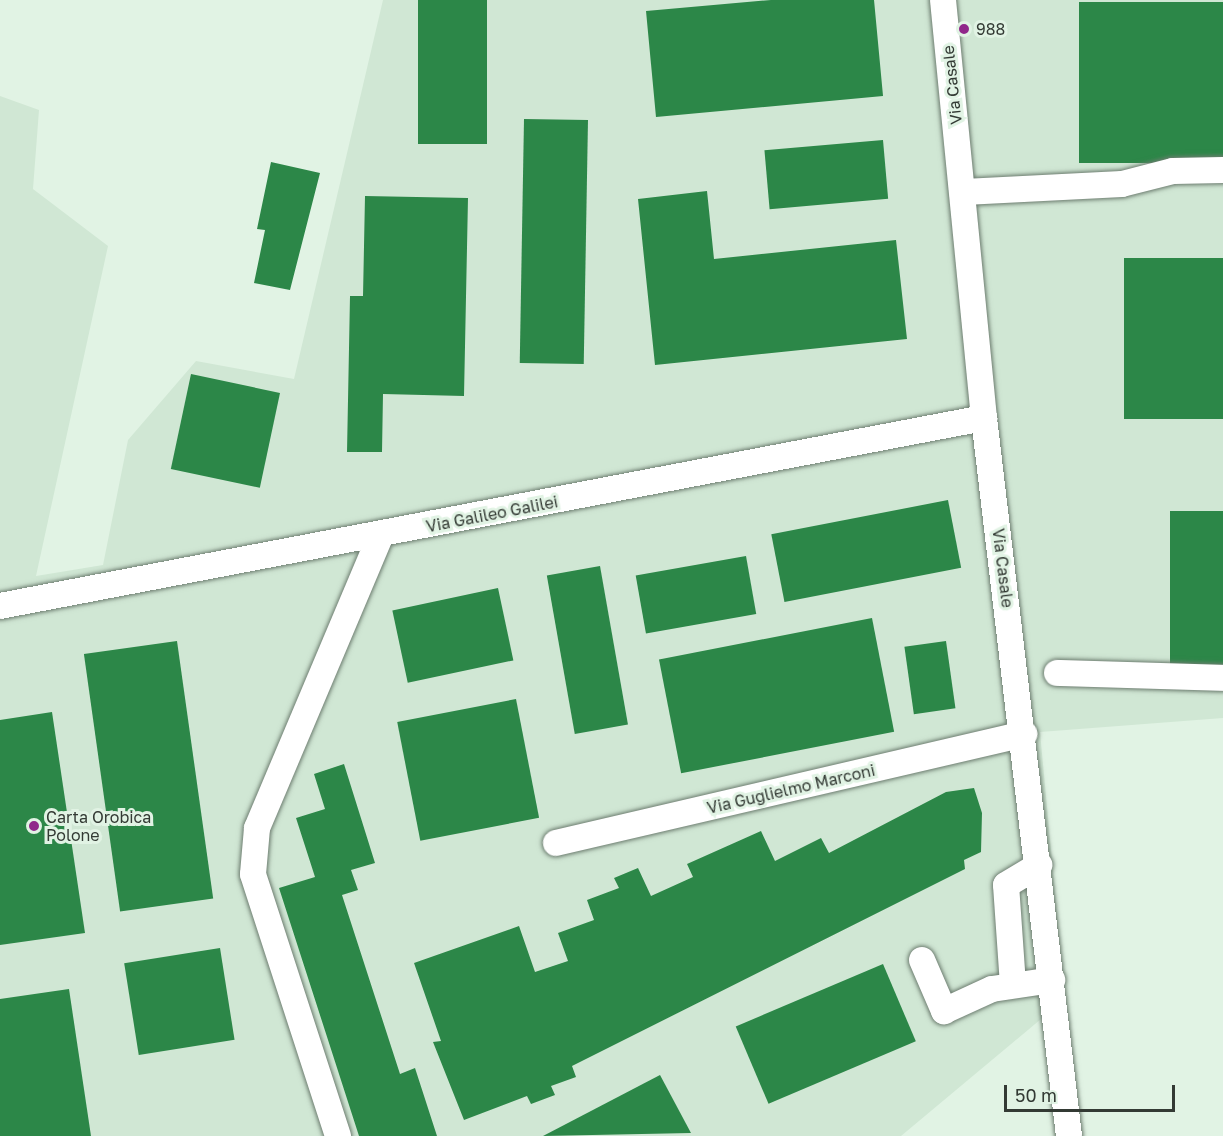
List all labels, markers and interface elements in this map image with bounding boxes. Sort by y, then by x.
place label: 988 [976,19,1005,39]
marker: 988 [957,22,971,36]
street label: Via Casale [938,44,966,126]
street label: Via Galileo Galilei [424,492,560,536]
street label: Via Casale [989,527,1017,609]
street label: Via Guglielmo Marconi [705,760,877,818]
place label: Carta Orobica Polone [46,807,151,845]
marker: Carta Orobica Polone [27,819,41,833]
scale bar [1007,1073,1178,1111]
text: 50 m [1015,1084,1057,1106]

